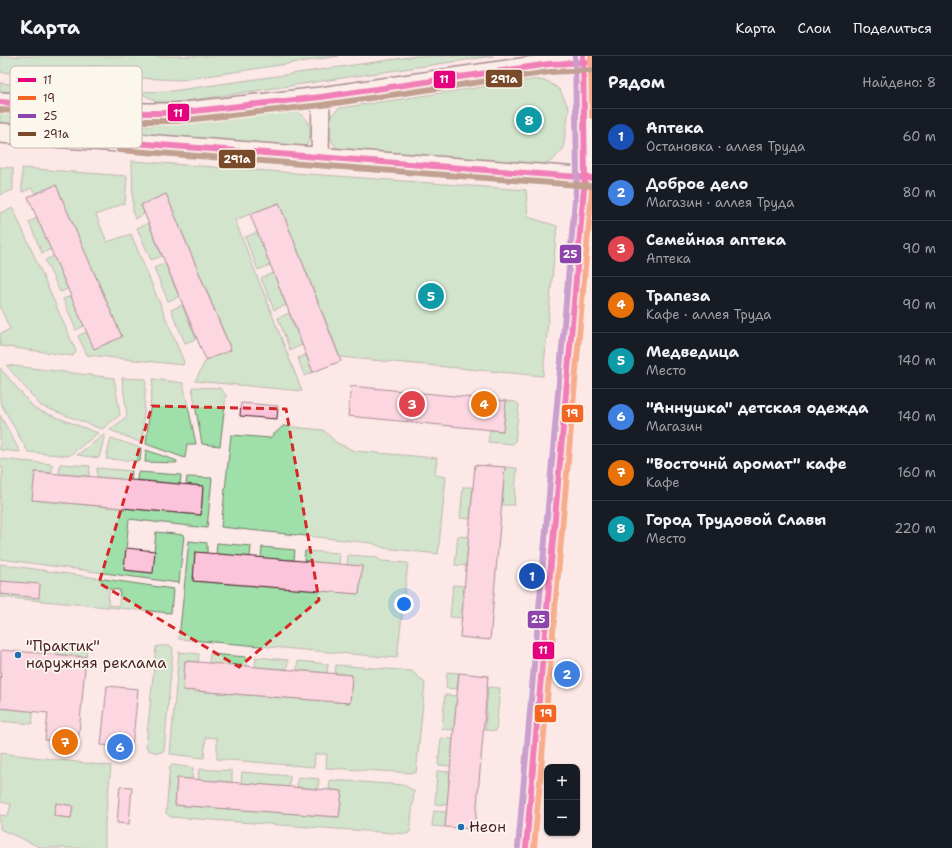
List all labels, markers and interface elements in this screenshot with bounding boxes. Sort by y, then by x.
text: Карта [20,15,80,40]
text: Карта [735,19,776,37]
text: Слои [798,19,831,37]
text: Поделиться [853,19,932,37]
legend [10,66,142,148]
line badge: 291а [485,69,523,88]
line badge: 11 [433,70,456,89]
text: Рядом [608,71,665,93]
text: 11 [439,72,449,87]
text: 291а [490,72,518,87]
text: 11 [43,73,52,88]
text: Найдено: 8 [862,74,936,91]
text: 19 [43,91,55,106]
line badge: 11 [167,103,190,122]
pin: 8 [516,105,542,135]
text: 11 [173,106,183,121]
text: 25 [43,109,57,124]
text: Аптека [646,118,704,138]
text: 291а [43,127,69,142]
text: 1 [618,128,624,145]
text: 60 m [903,128,936,145]
text: Остановка · аллея Труда [646,138,805,155]
line badge: 291а [218,149,256,169]
text: 291а [223,152,251,167]
text: Доброе дело [646,174,748,194]
text: 2 [616,184,626,201]
text: 80 m [902,184,936,201]
text: Магазин · аллея Труда [646,194,794,211]
text: Семейная аптека [646,230,786,250]
text: 3 [616,240,626,257]
text: 90 m [902,240,936,257]
line badge: 25 [559,244,582,264]
text: 25 [563,247,577,262]
text: Аптека [646,250,691,267]
pin: 5 [418,281,444,311]
text: Трапеза [646,286,710,306]
text: 4 [616,296,626,313]
text: 90 m [902,296,936,313]
text: Кафе · аллея Труда [646,306,771,323]
text: Медведица [646,342,739,362]
text: 5 [617,352,625,369]
text: 140 m [897,352,936,369]
text: Место [646,362,686,379]
pin: 3 [399,389,425,419]
pin: 4 [471,389,497,419]
text: "Аннушка" детская одежда [646,398,868,418]
line badge: 19 [561,404,584,423]
text: 19 [566,406,579,421]
text: 6 [616,408,626,425]
text: 140 m [897,408,936,425]
text: Магазин [646,418,702,435]
text: "Восточнй аромат" кафе [646,454,847,474]
text: 7 [616,464,626,481]
text: 160 m [898,464,936,481]
text: Кафе [646,474,680,491]
text: Город Трудовой Славы [646,510,826,530]
text: 8 [616,520,626,537]
text: 220 m [894,520,936,537]
text: Место [646,530,686,547]
pin: 1 [519,561,545,591]
your location [394,594,414,614]
line badge: 25 [527,610,550,629]
text: 25 [531,612,545,627]
place label: "Практик" наружняя реклама [26,636,167,673]
line badge: 11 [532,641,555,660]
text: 11 [538,643,548,658]
marker: "Практик" наружняя реклама [13,650,23,660]
pin: 2 [554,659,580,689]
line badge: 19 [534,704,557,723]
text: 19 [540,706,553,721]
pin: 7 [52,727,78,757]
pin: 6 [107,732,133,762]
map controls [544,764,580,836]
button: + [544,764,580,800]
button: − [544,800,580,836]
place label: Неон [469,817,506,837]
marker: Неон [456,822,466,832]

